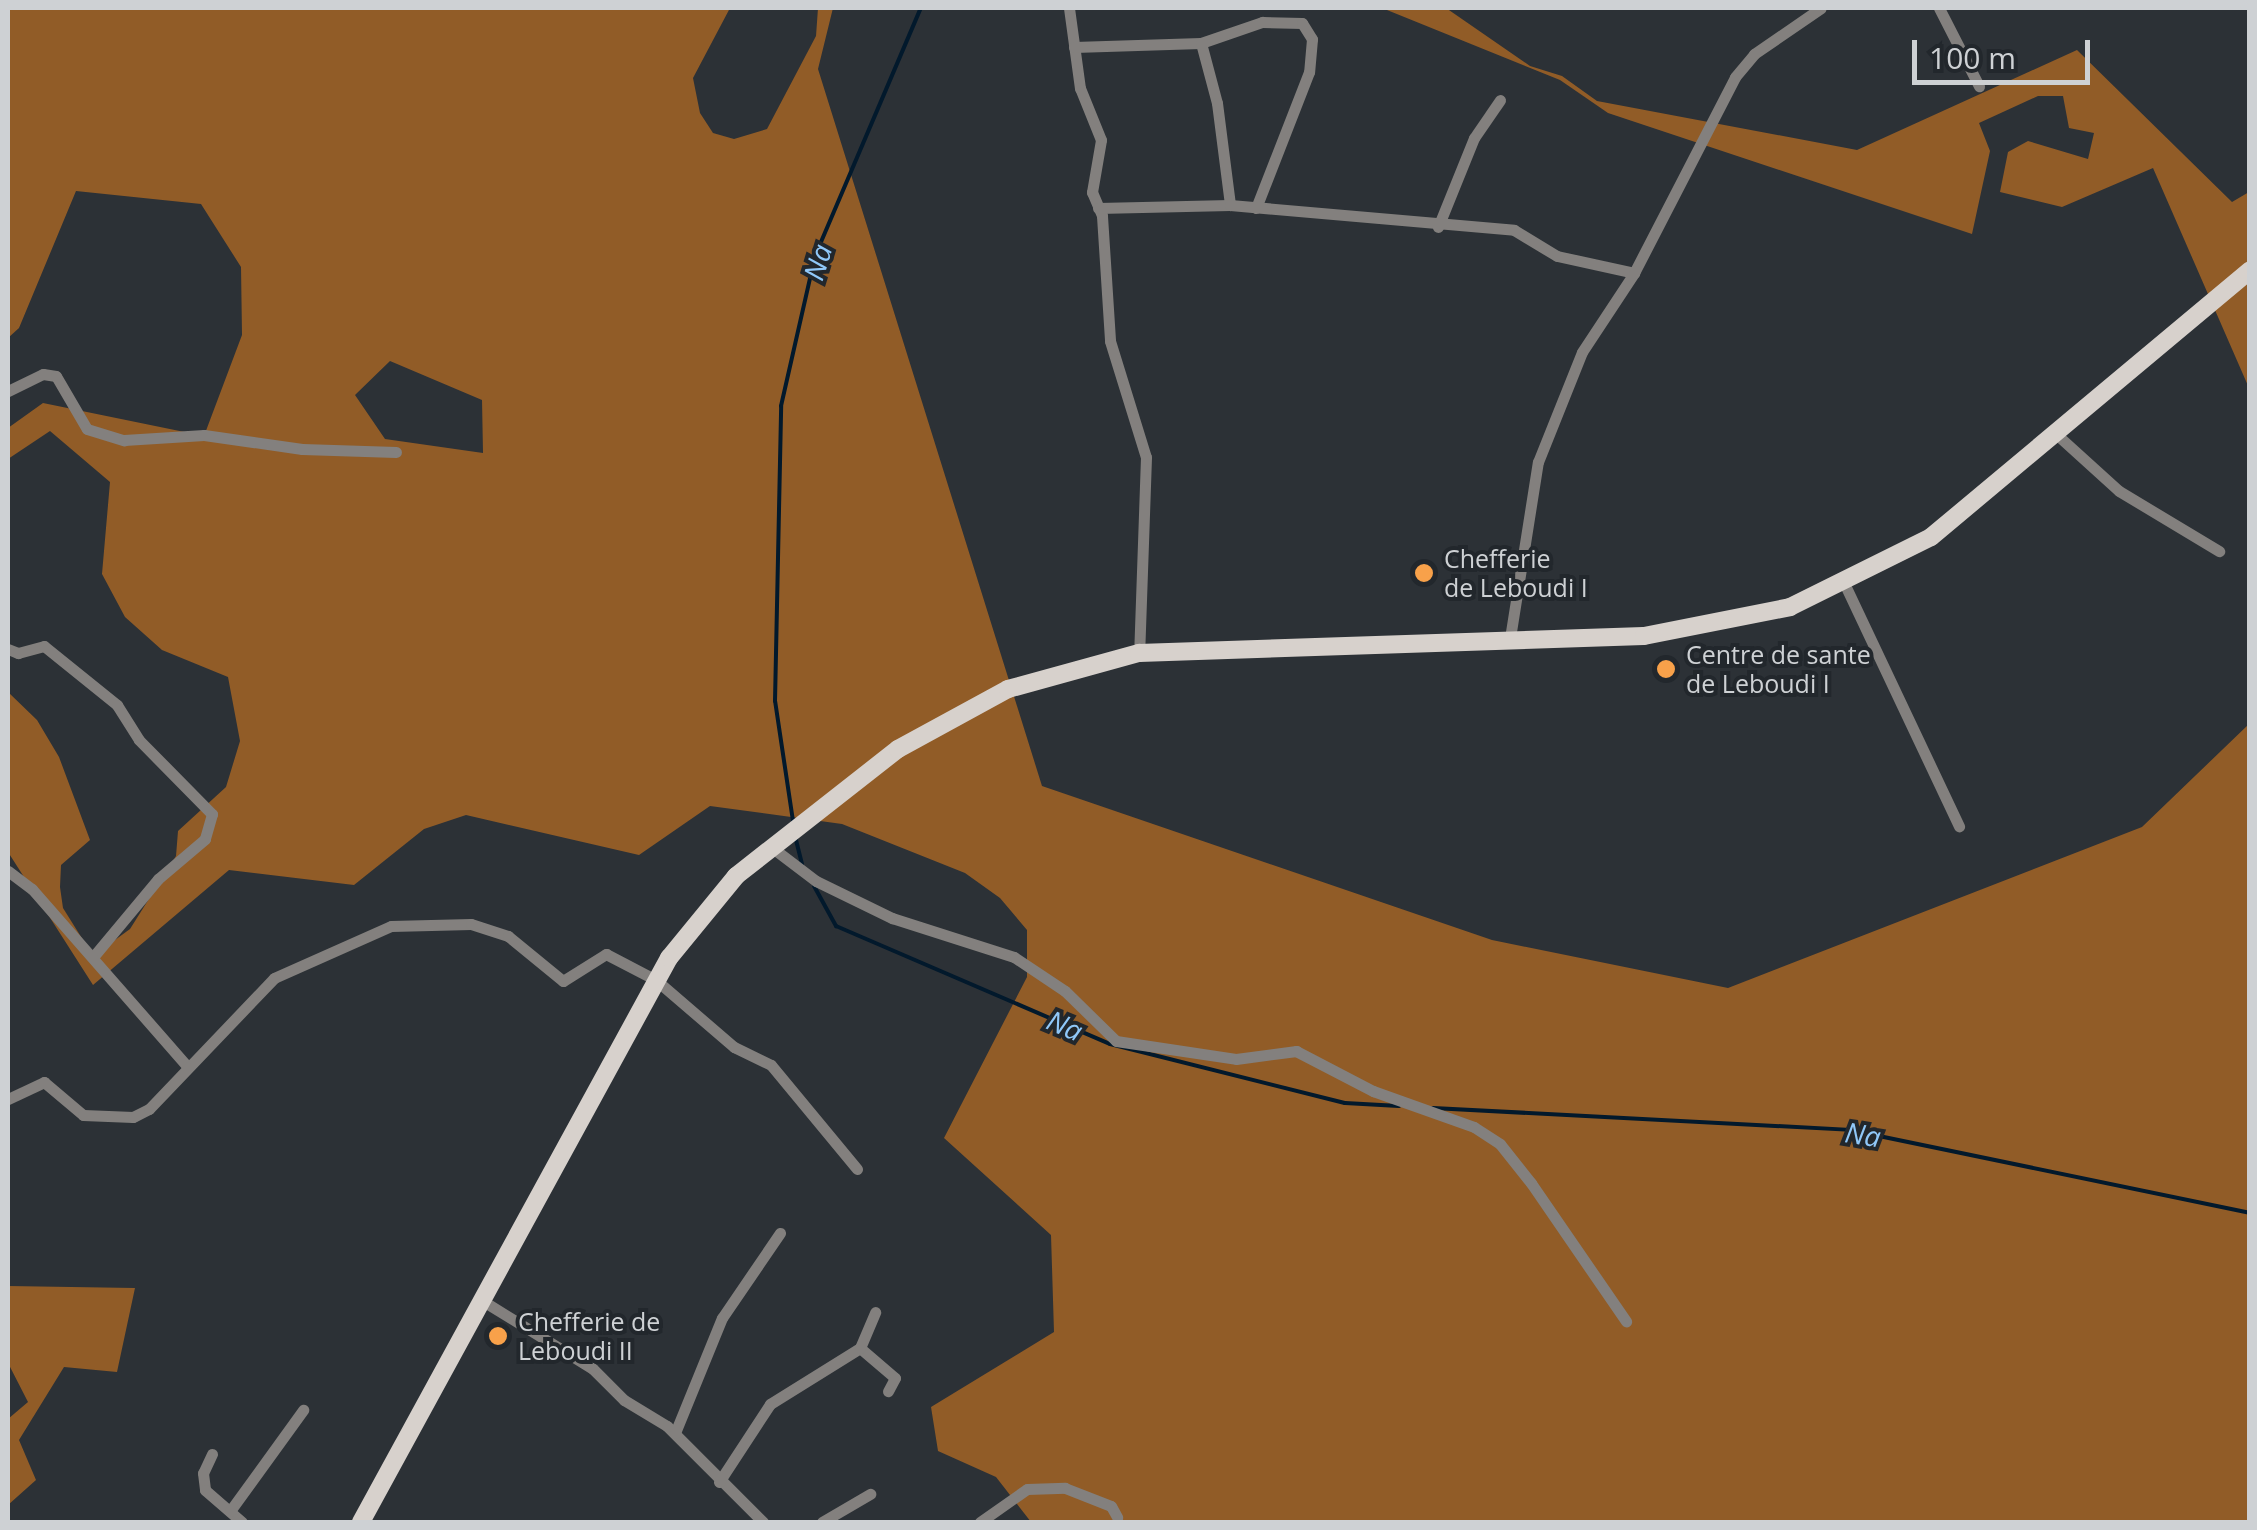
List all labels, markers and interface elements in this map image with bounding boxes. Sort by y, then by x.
scale bar [1917,20,2094,82]
text: 100 m [1929,37,2016,78]
water label: Na [796,240,838,284]
place label: Chefferie de Leboudi I [1444,544,1588,603]
marker: Chefferie de Leboudi I [1413,562,1435,584]
place label: Centre de sante de Leboudi I [1686,640,1871,699]
marker: Centre de sante de Leboudi I [1655,658,1677,680]
water label: Na [1042,1003,1088,1047]
water label: Na [1843,1115,1883,1153]
place label: Chefferie de Leboudi II [518,1307,660,1366]
marker: Chefferie de Leboudi II [487,1325,509,1347]

